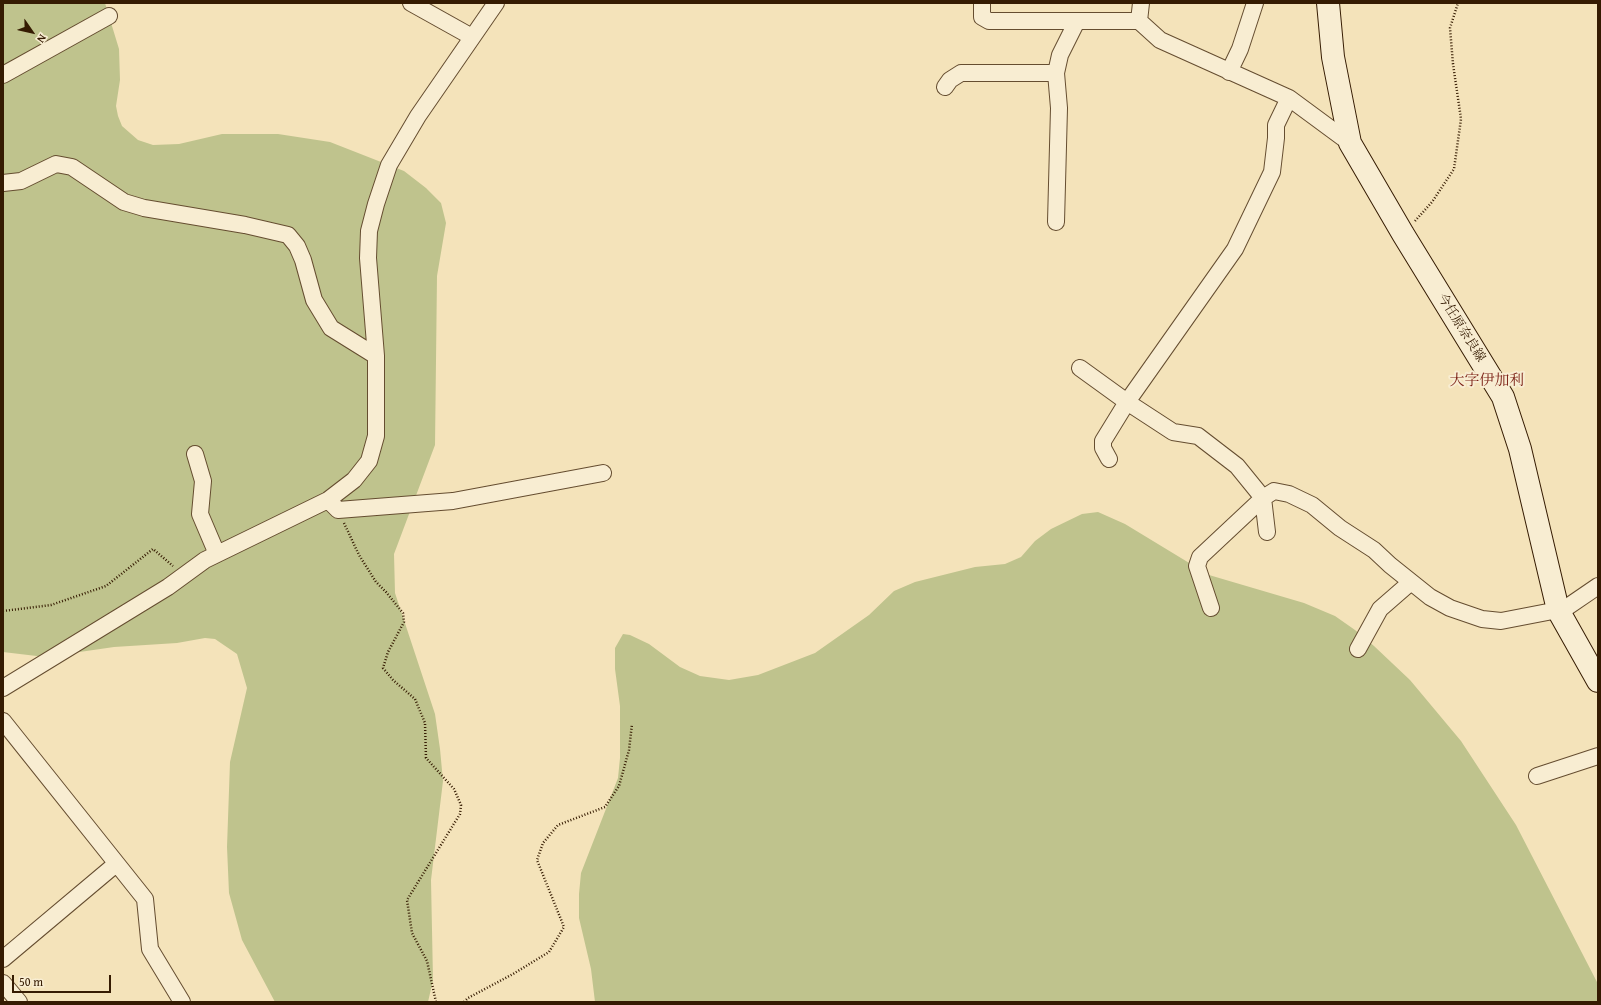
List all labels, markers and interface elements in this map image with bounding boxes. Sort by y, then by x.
north arrow [12,12,52,52]
text: N [33,31,51,46]
street label: 今任原奈良線 [1434,291,1488,365]
district label: 大字伊加利 [1450,372,1524,390]
scale bar [14,967,113,993]
text: 50 m [19,973,43,990]

